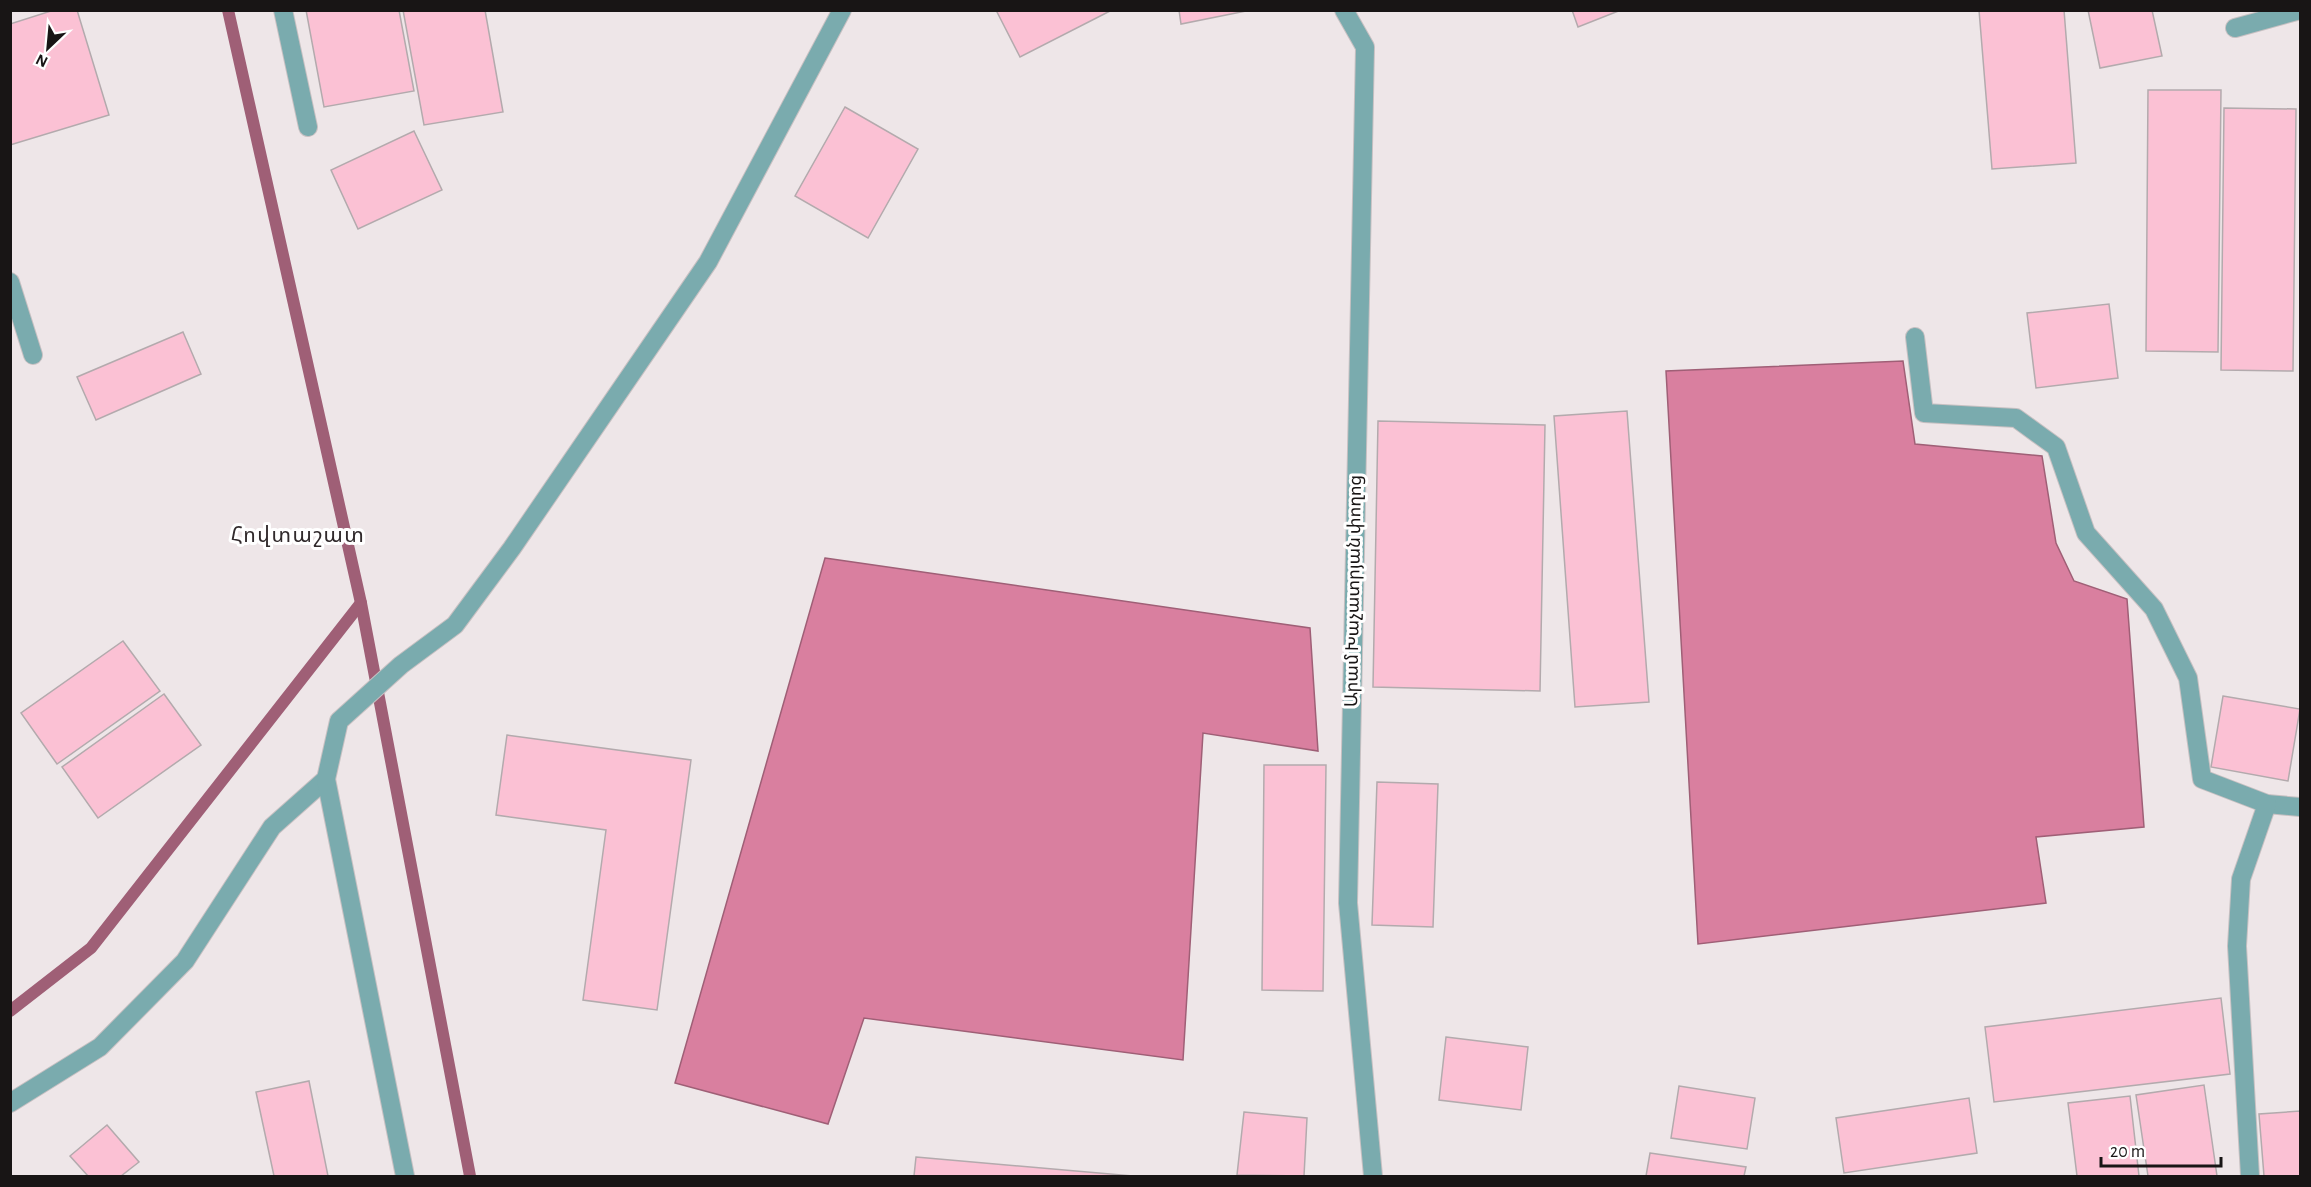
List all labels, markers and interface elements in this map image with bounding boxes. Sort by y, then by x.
north arrow [18,18,78,78]
text: N [33,51,50,70]
street label: Արամ Խաչատրյան փողոց [1343,475,1365,707]
district label: Հովտաշատ [231,525,365,547]
scale bar [2101,1130,2221,1168]
text: 20 m [2110,1143,2145,1161]

